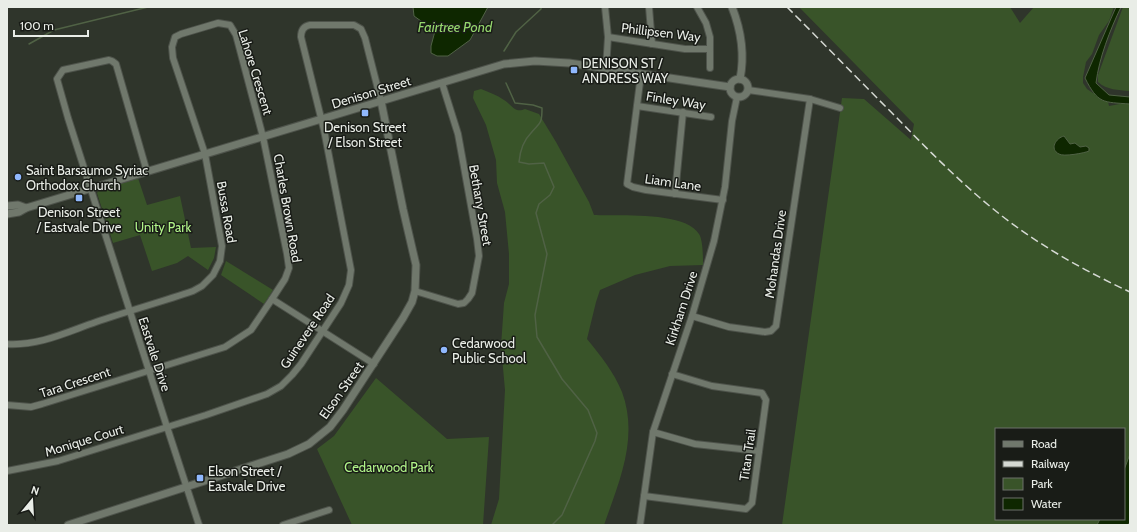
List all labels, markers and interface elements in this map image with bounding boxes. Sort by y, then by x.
scale bar [14,12,88,38]
text: 100 m [20,18,54,33]
water label: Fairtree Pond [418,18,493,36]
street label: Phillipsen Way [620,19,702,45]
street label: Lahore Crescent [235,27,277,117]
place label: DENISON ST / ANDRESS WAY [582,55,669,86]
marker: DENISON ST / ANDRESS WAY [569,65,579,75]
street label: Denison Street [329,72,413,112]
street label: Finley Way [645,87,707,113]
marker: Denison Street / Elson Street [360,108,370,118]
place label: Denison Street / Elson Street [324,119,407,150]
street label: Charles Brown Road [271,153,305,263]
place label: Saint Barsaumo Syriac Orthodox Church [26,162,148,193]
street label: Bethany Street [466,163,496,247]
street label: Liam Lane [644,170,702,194]
marker: Saint Barsaumo Syriac Orthodox Church [13,172,23,182]
street label: Bussa Road [214,180,240,244]
marker: Denison Street / Eastvale Drive [74,193,84,203]
place label: Denison Street / Eastvale Drive [36,204,122,235]
street label: Mohandas Drive [761,208,789,299]
park label: Unity Park [135,219,191,235]
street label: Kirkham Drive [661,269,701,347]
street label: Guinevere Road [276,291,338,371]
street label: Eastvale Drive [135,315,175,394]
place label: Cedarwood Public School [452,335,526,366]
marker: Cedarwood Public School [439,345,449,355]
street label: Elson Street [315,358,367,422]
street label: Tara Crescent [38,363,113,401]
street label: Monique Court [43,420,126,460]
street label: Titan Trail [735,428,759,482]
legend [995,428,1125,520]
text: Road [1031,436,1057,451]
text: Railway [1031,456,1069,471]
park label: Cedarwood Park [344,459,434,475]
place label: Elson Street / Eastvale Drive [208,463,286,494]
marker: Elson Street / Eastvale Drive [195,473,205,483]
text: Park [1031,476,1053,491]
north arrow [12,480,52,520]
text: N [29,483,41,498]
text: Water [1031,496,1062,511]

